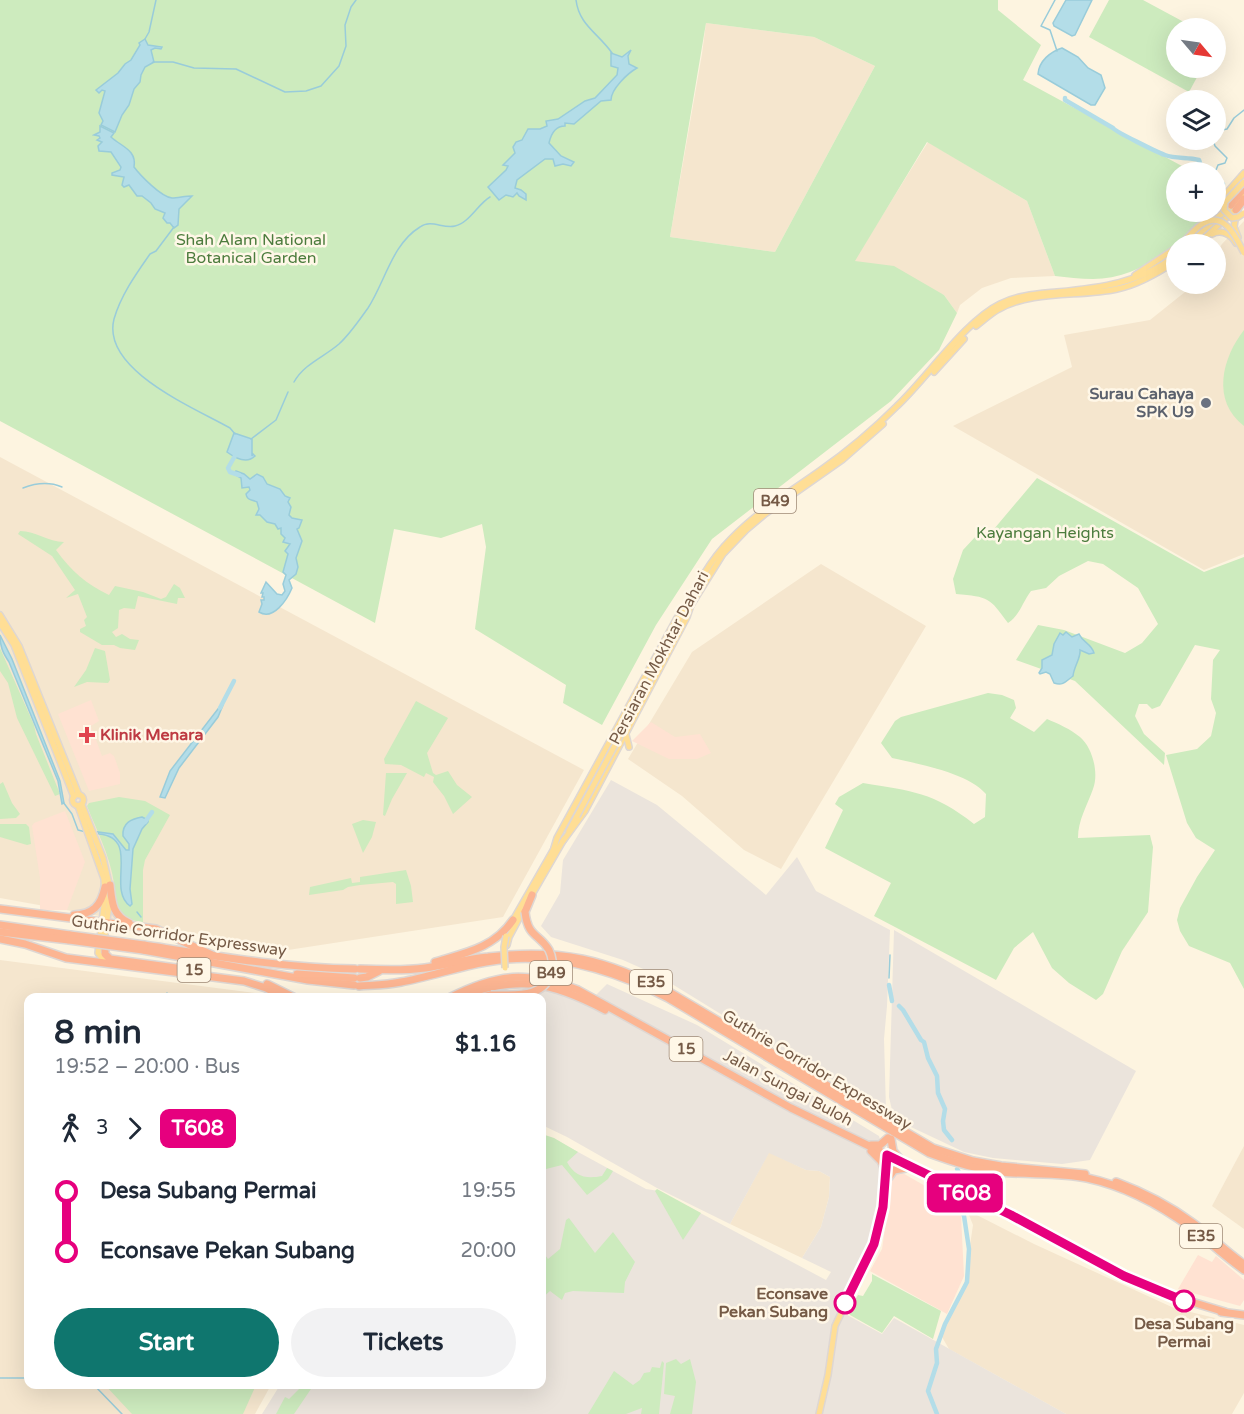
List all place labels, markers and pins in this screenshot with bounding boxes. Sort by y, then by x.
place label: Surau Cahaya SPK U9 [1089,384,1194,422]
marker: Surau Cahaya SPK U9 [1199,396,1213,410]
place label: Klinik Menara [100,725,203,745]
marker: Klinik Menara [78,726,96,744]
place label: Econsave Pekan Subang [719,1284,828,1322]
marker: Desa Subang Permai [1173,1290,1195,1312]
marker: Econsave Pekan Subang [834,1292,856,1314]
place label: Desa Subang Permai [1134,1314,1234,1352]

